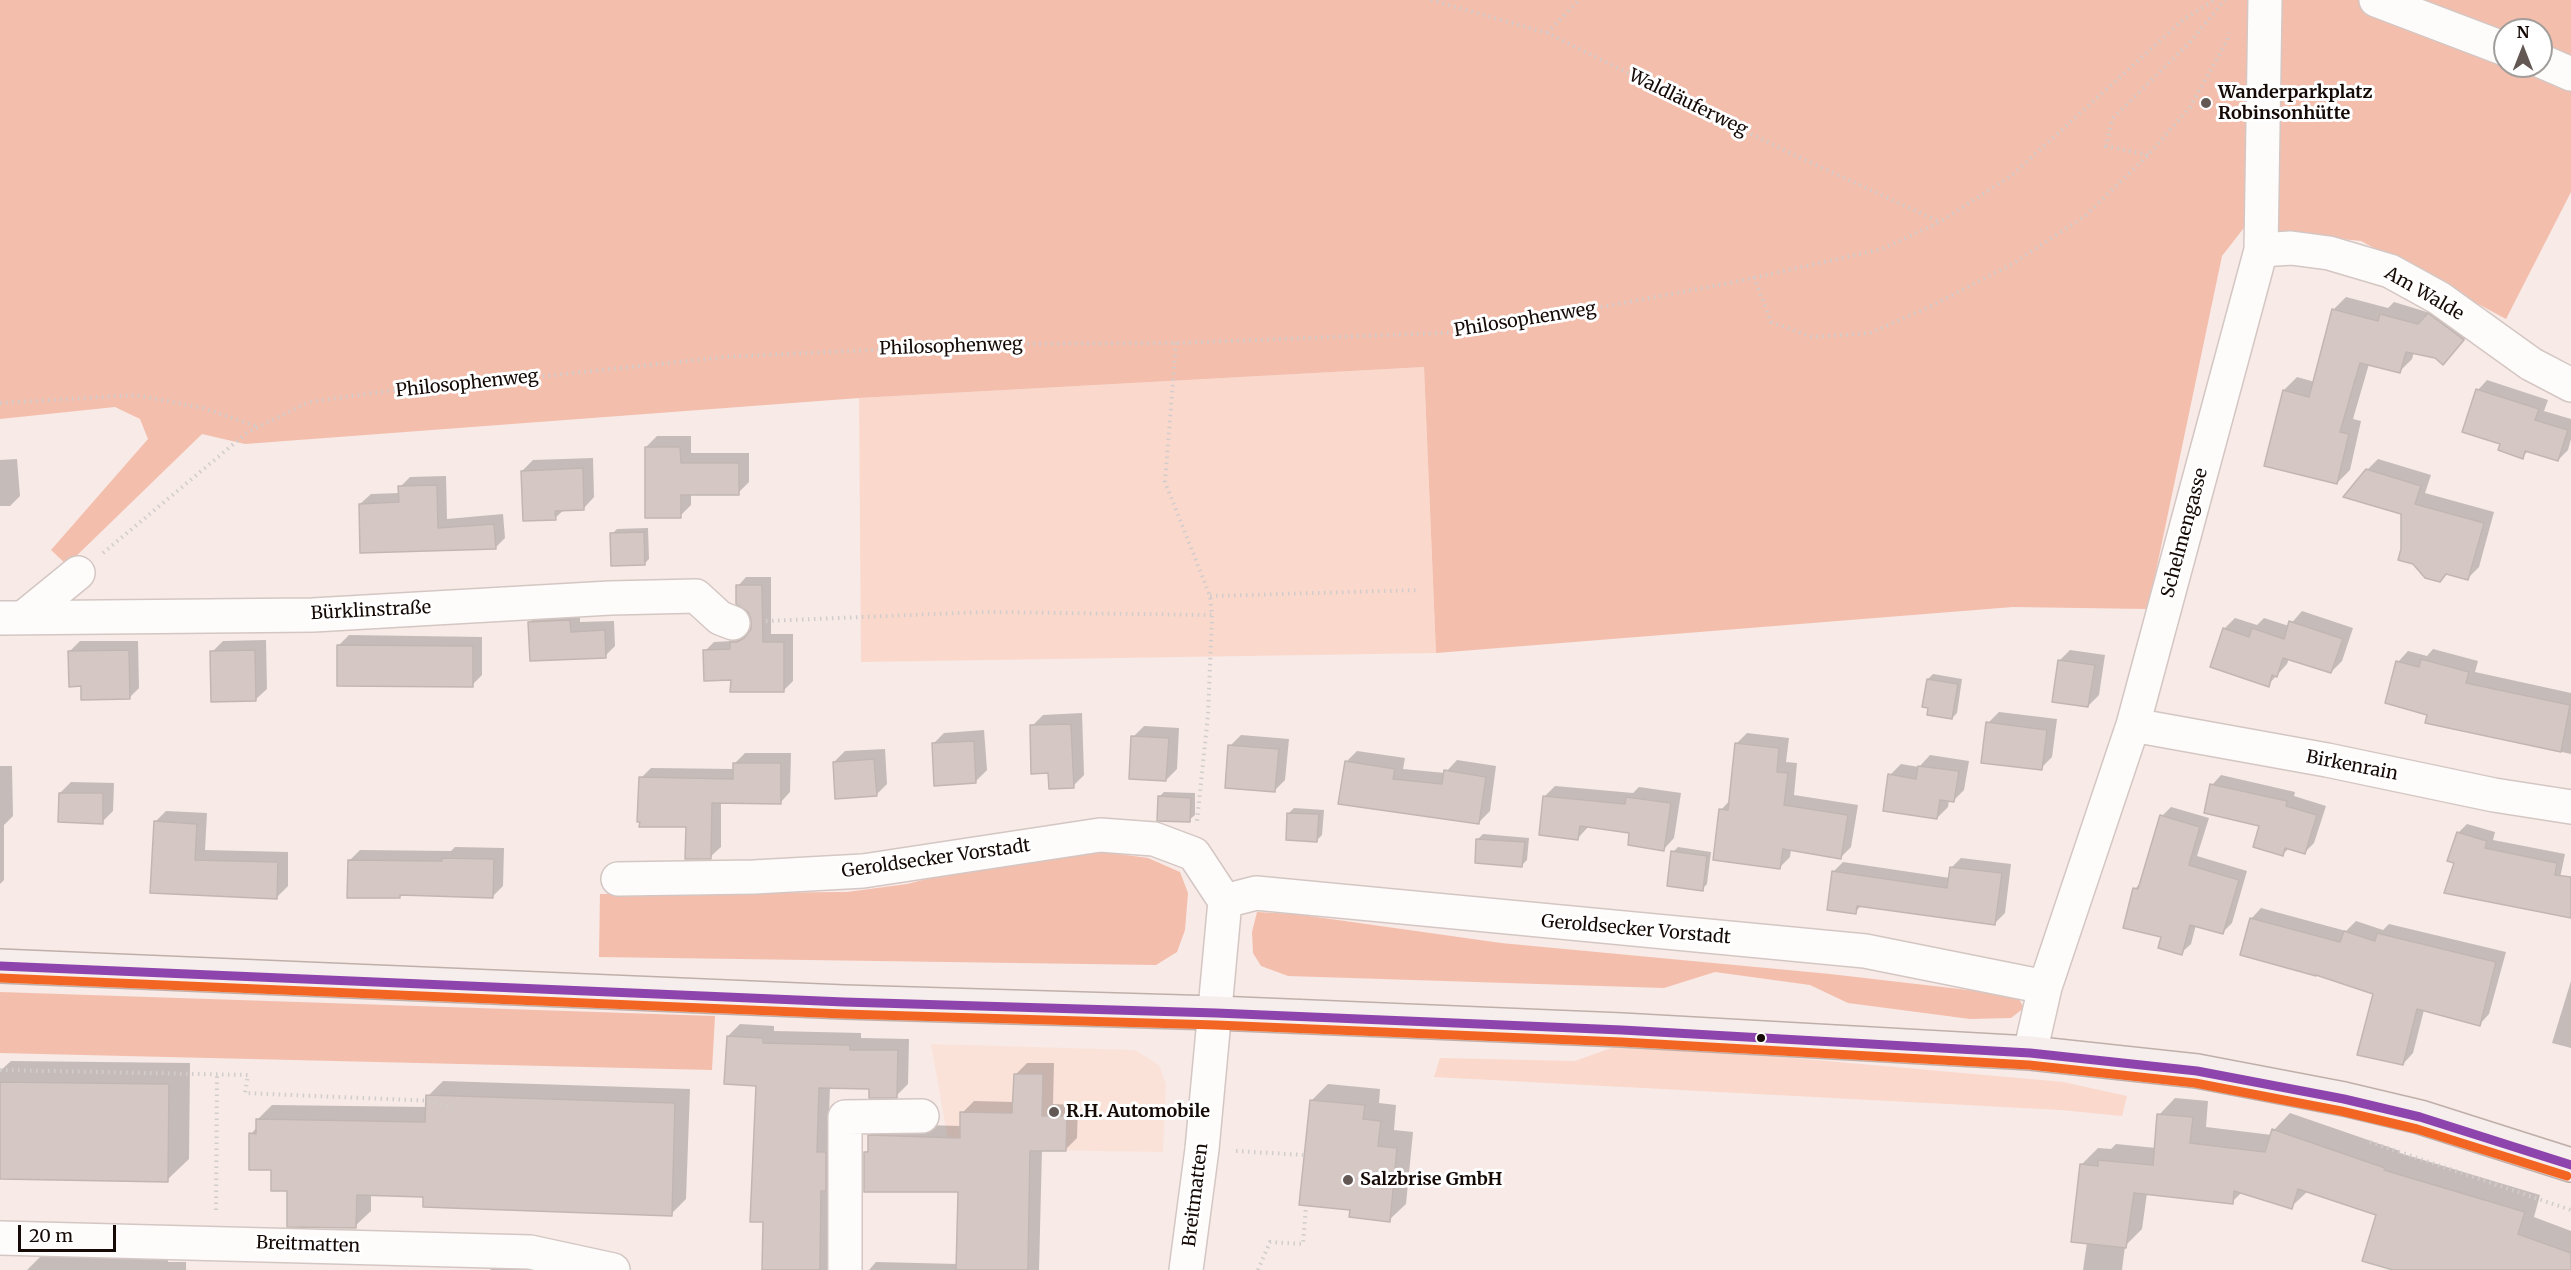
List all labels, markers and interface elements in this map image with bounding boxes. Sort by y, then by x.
north arrow [2493,18,2553,78]
text: N [2517,22,2529,42]
street label: Waldläuferweg [1625,65,1751,141]
place label: Wanderparkplatz Robinsonhütte [2218,82,2372,124]
marker: Wanderparkplatz Robinsonhütte [2199,96,2213,110]
street label: Am Walde [2381,263,2467,325]
street label: Philosophenweg [1452,298,1598,342]
street label: Philosophenweg [879,334,1023,360]
street label: Philosophenweg [394,366,540,402]
street label: Schelmengasse [2157,466,2213,600]
street label: Bürklinstraße [310,597,432,625]
street label: Birkenrain [2304,747,2400,785]
street label: Geroldsecker Vorstadt [840,835,1032,883]
street label: Geroldsecker Vorstadt [1540,911,1732,949]
unlabelled marker [1755,1032,1767,1044]
place label: R.H. Automobile [1066,1101,1210,1123]
marker: R.H. Automobile [1047,1105,1061,1119]
street label: Breitmatten [1179,1142,1213,1248]
place label: Salzbrise GmbH [1360,1169,1502,1191]
marker: Salzbrise GmbH [1341,1173,1355,1187]
scale bar [21,1213,118,1251]
text: 20 m [29,1224,73,1247]
street label: Breitmatten [255,1232,361,1258]

